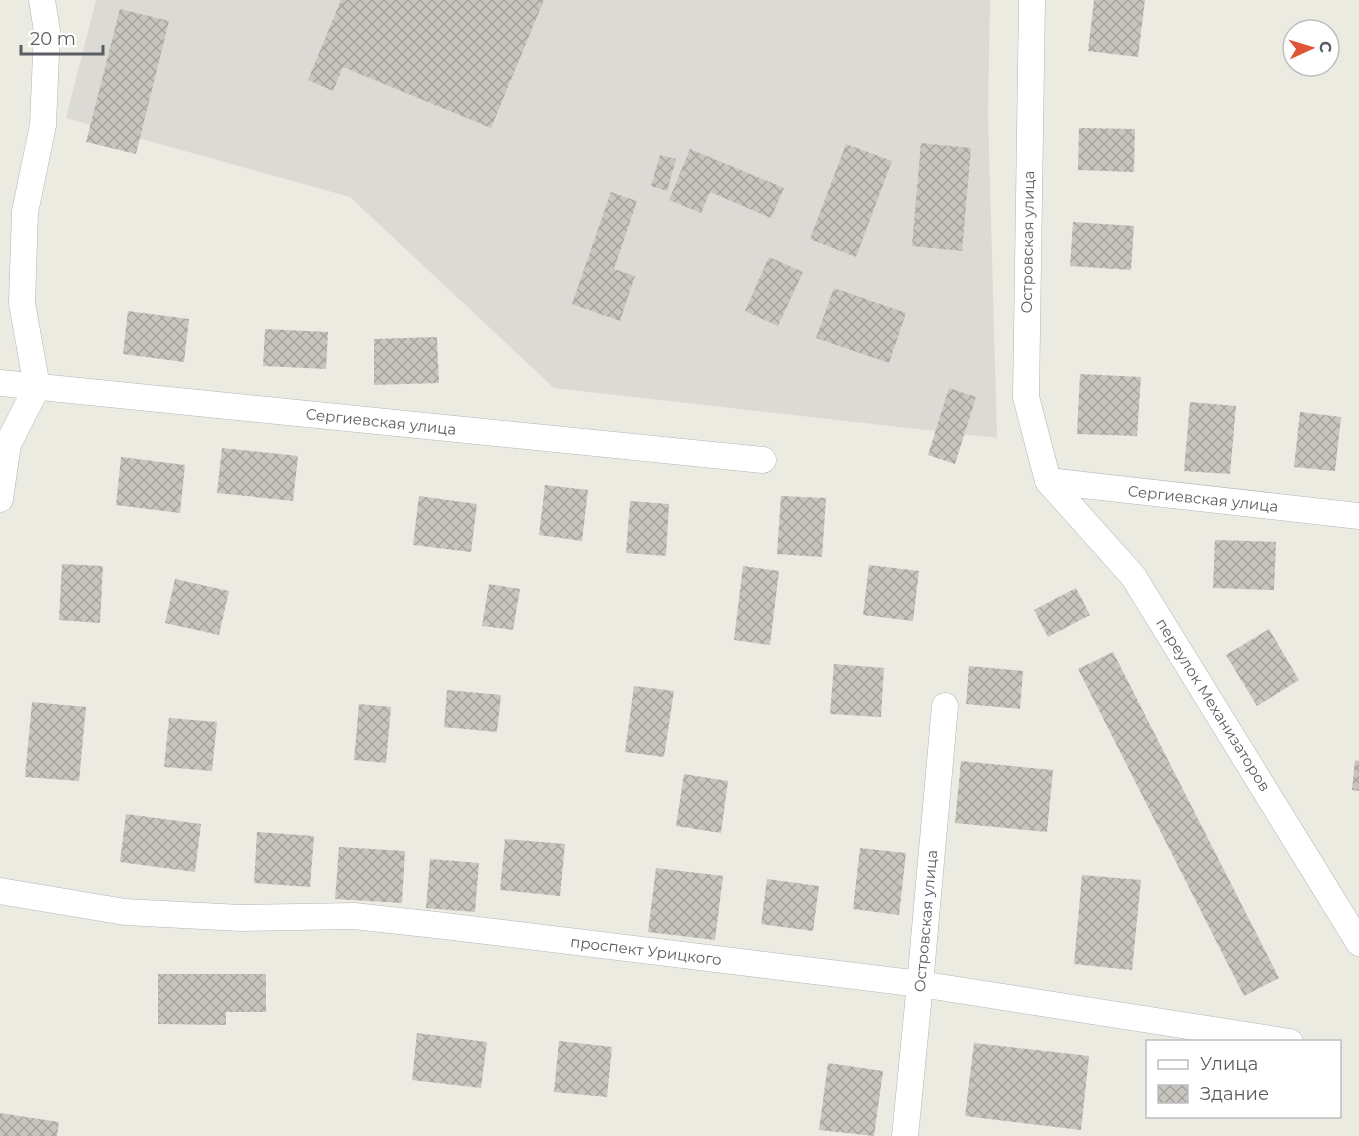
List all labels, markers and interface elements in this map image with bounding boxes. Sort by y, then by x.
scale bar [21,18,104,56]
north arrow [1281,18,1341,78]
text: 20 m [30,28,76,50]
text: С [1316,41,1335,54]
street label: Островская улица [1017,170,1038,314]
street label: Сергиевская улица [305,404,457,439]
street label: Сергиевская улица [1127,481,1279,516]
street label: переулок Механизаторов [1152,615,1275,795]
street label: Островская улица [910,849,941,993]
street label: проспект Урицкого [569,932,723,969]
legend [1146,1040,1341,1118]
text: Улица [1200,1053,1258,1075]
text: Здание [1200,1083,1269,1105]

